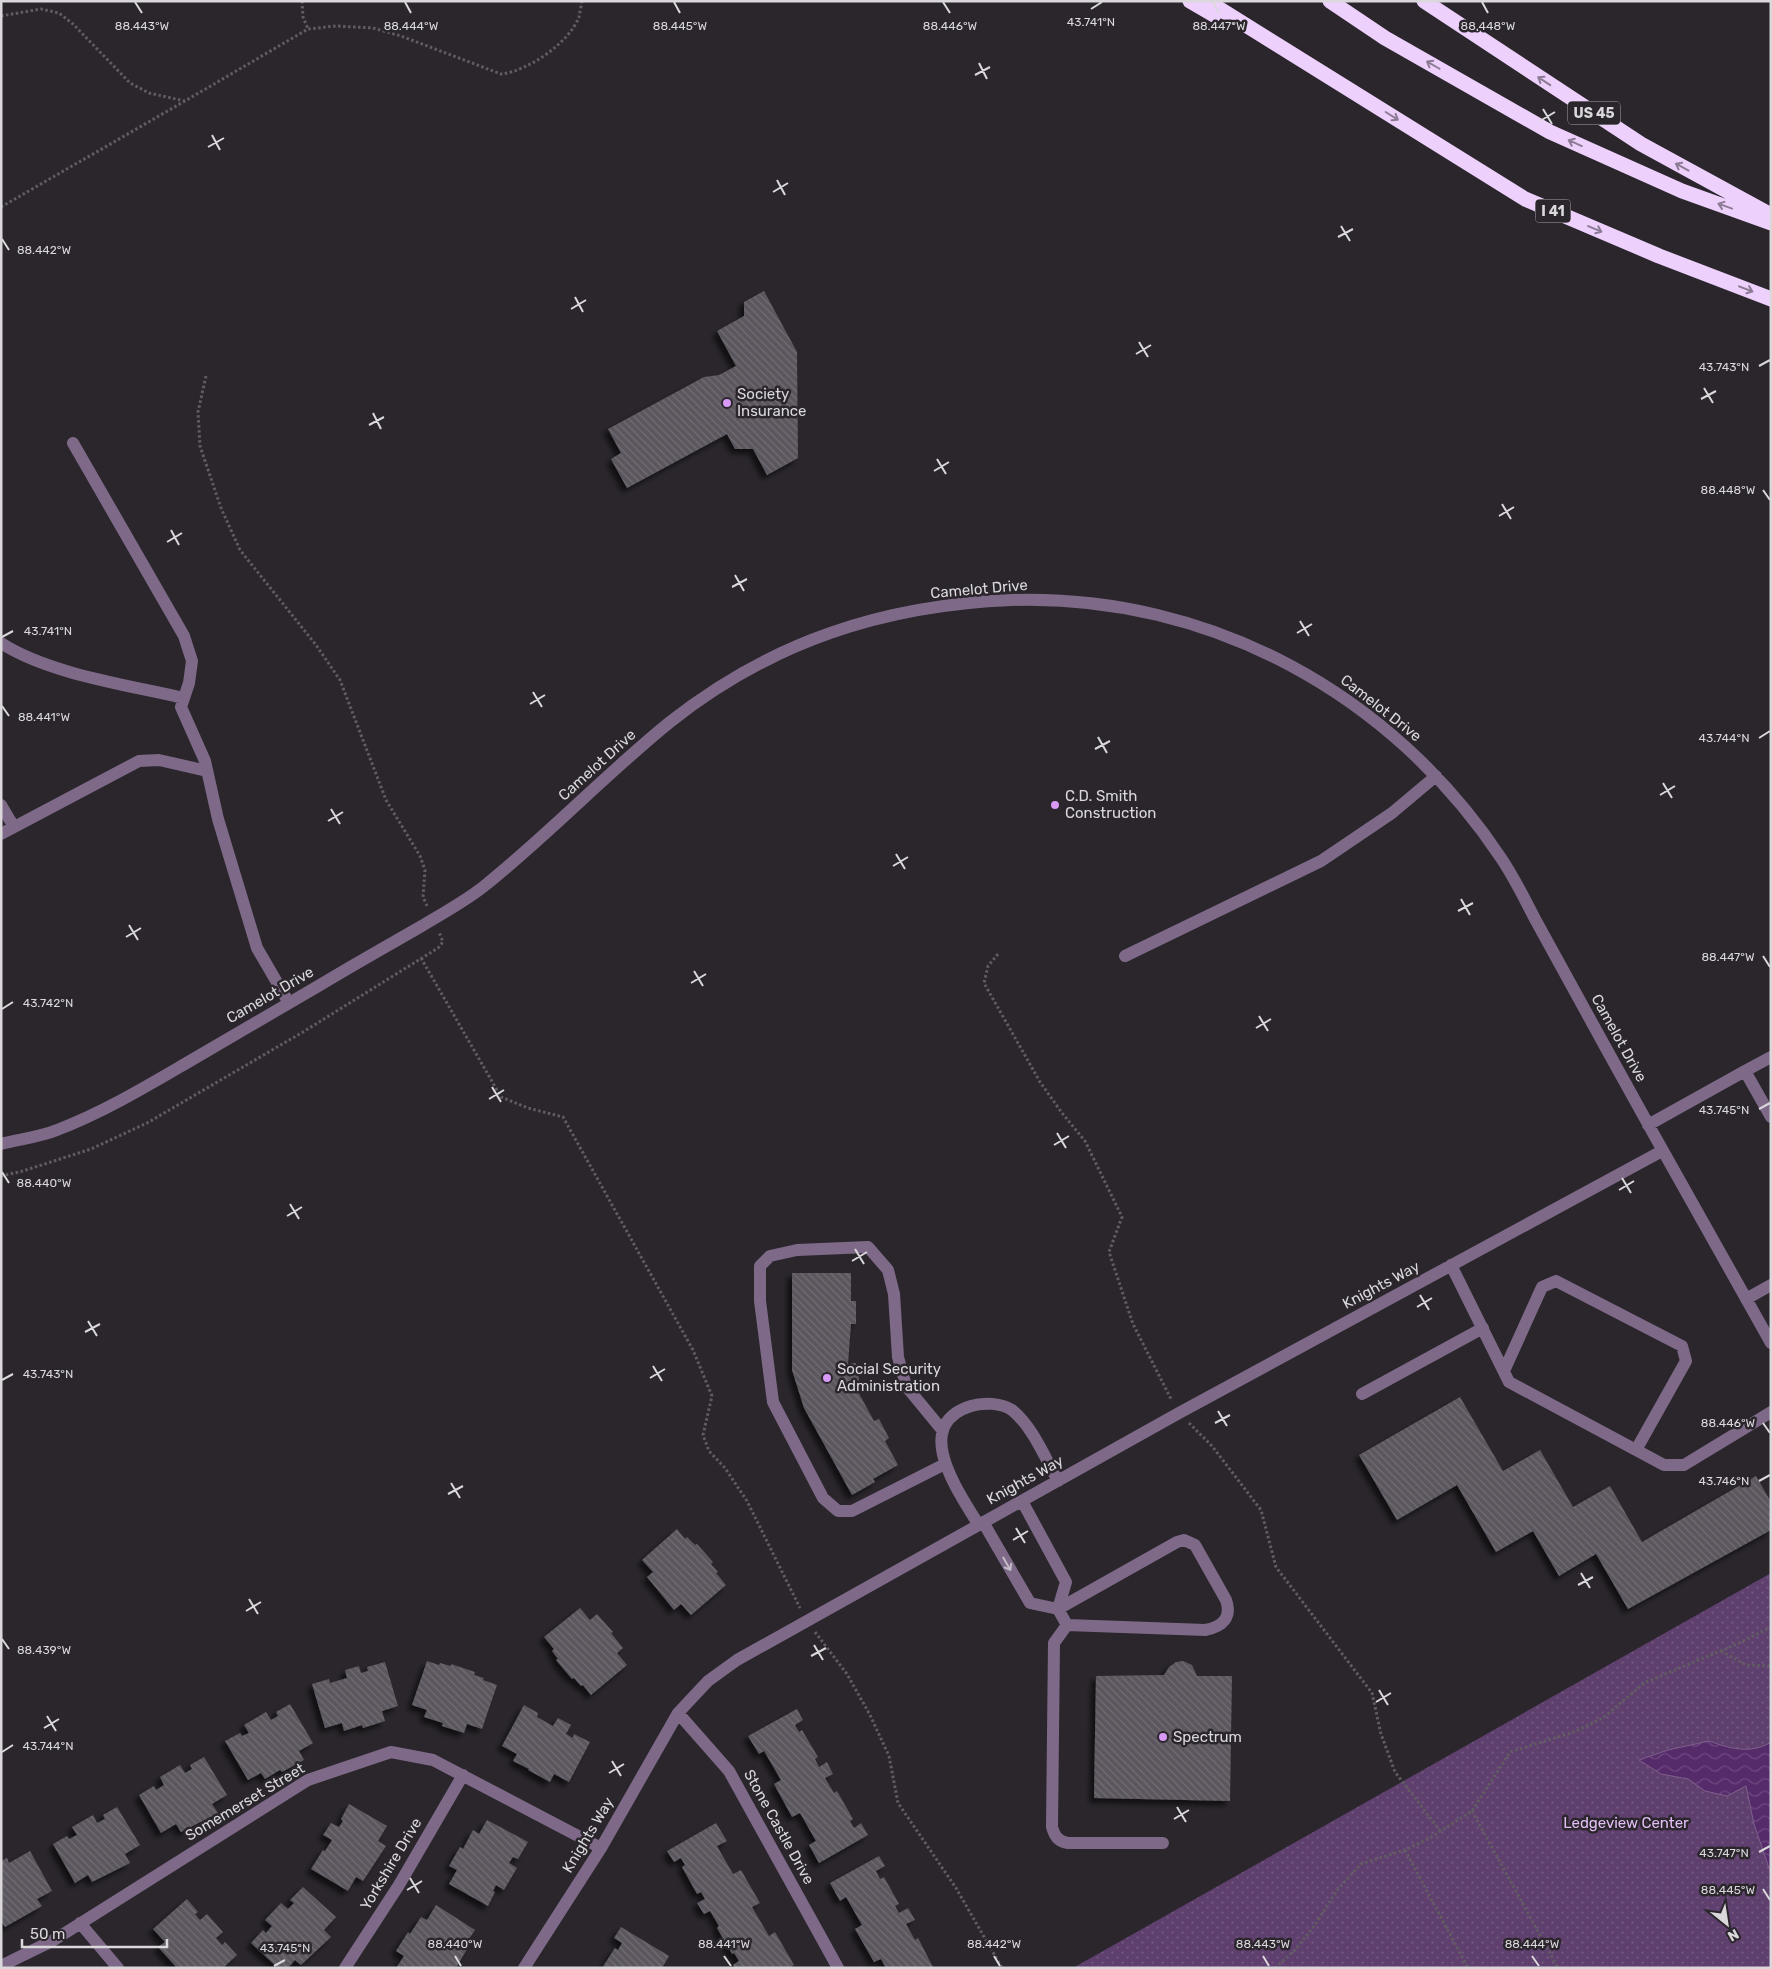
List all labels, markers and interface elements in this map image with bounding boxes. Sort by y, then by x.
text: 43.741°N [1067,15,1115,29]
text: 88.443°W [115,19,170,33]
text: 88.444°W [384,19,439,33]
text: 88.445°W [653,19,708,33]
text: 88.446°W [923,19,978,33]
text: 88.447°W [1192,19,1246,33]
text: 88.448°W [1461,19,1516,33]
one-way arrow [1425,60,1440,70]
one-way arrow [1537,75,1551,86]
road number: US 45 [1568,102,1620,125]
one-way arrow [1385,112,1399,122]
one-way arrow [1568,137,1583,147]
one-way arrow [1675,161,1689,171]
road number: I 41 [1536,200,1570,222]
one-way arrow [1718,201,1733,210]
one-way arrow [1587,224,1602,234]
text: 88.442°W [17,243,71,257]
one-way arrow [1738,285,1753,294]
text: 43.743°N [1699,360,1749,374]
place label: Society Insurance [737,385,807,420]
marker: Society Insurance [721,397,733,409]
text: 88.448°W [1701,483,1756,497]
street label: Camelot Drive [929,576,1029,602]
text: 43.741°N [24,624,72,638]
street label: Camelot Drive [1337,671,1425,745]
text: 88.441°W [18,710,70,724]
street label: Camelot Drive [555,726,639,804]
text: 43.744°N [1699,731,1749,745]
place label: C.D. Smith Construction [1065,787,1156,822]
marker: C.D. Smith Construction [1049,799,1061,811]
text: 88.447°W [1701,950,1755,964]
street label: Camelot Drive [223,963,317,1027]
street label: Camelot Drive [1587,991,1651,1085]
text: 43.742°N [23,996,73,1010]
text: 43.745°N [1699,1103,1749,1117]
text: 88.440°W [17,1176,72,1190]
street label: Knights Way [1339,1257,1423,1313]
place label: Social Security Administration [837,1360,941,1395]
text: 43.743°N [23,1367,73,1381]
marker: Social Security Administration [821,1372,833,1384]
text: 88.446°W [1701,1416,1756,1430]
street label: Knights Way [984,1452,1066,1508]
text: 43.746°N [1699,1474,1749,1488]
one-way arrow [1003,1556,1013,1571]
text: 88.439°W [17,1643,71,1657]
place label: Spectrum [1173,1728,1242,1746]
marker: Spectrum [1157,1731,1169,1743]
text: 43.744°N [23,1739,73,1753]
street label: Somemerset Street [182,1759,308,1845]
street label: Stone Castle Drive [740,1766,818,1888]
street label: Knights Way [558,1794,618,1876]
park label: Ledgeview Center [1563,1814,1689,1832]
street label: Yorkshire Drive [356,1815,426,1913]
text: 43.747°N [1699,1846,1749,1860]
text: 88.445°W [1701,1883,1756,1897]
north arrow [1702,1899,1752,1949]
scale bar [22,1916,168,1948]
text: 50 m [30,1925,65,1943]
text: N [1725,1925,1742,1945]
text: 88.440°W [428,1937,483,1951]
text: 88.441°W [698,1937,750,1951]
text: 88.442°W [967,1937,1021,1951]
text: 88.443°W [1236,1937,1291,1951]
text: 88.444°W [1505,1937,1560,1951]
text: 43.745°N [260,1941,310,1955]

